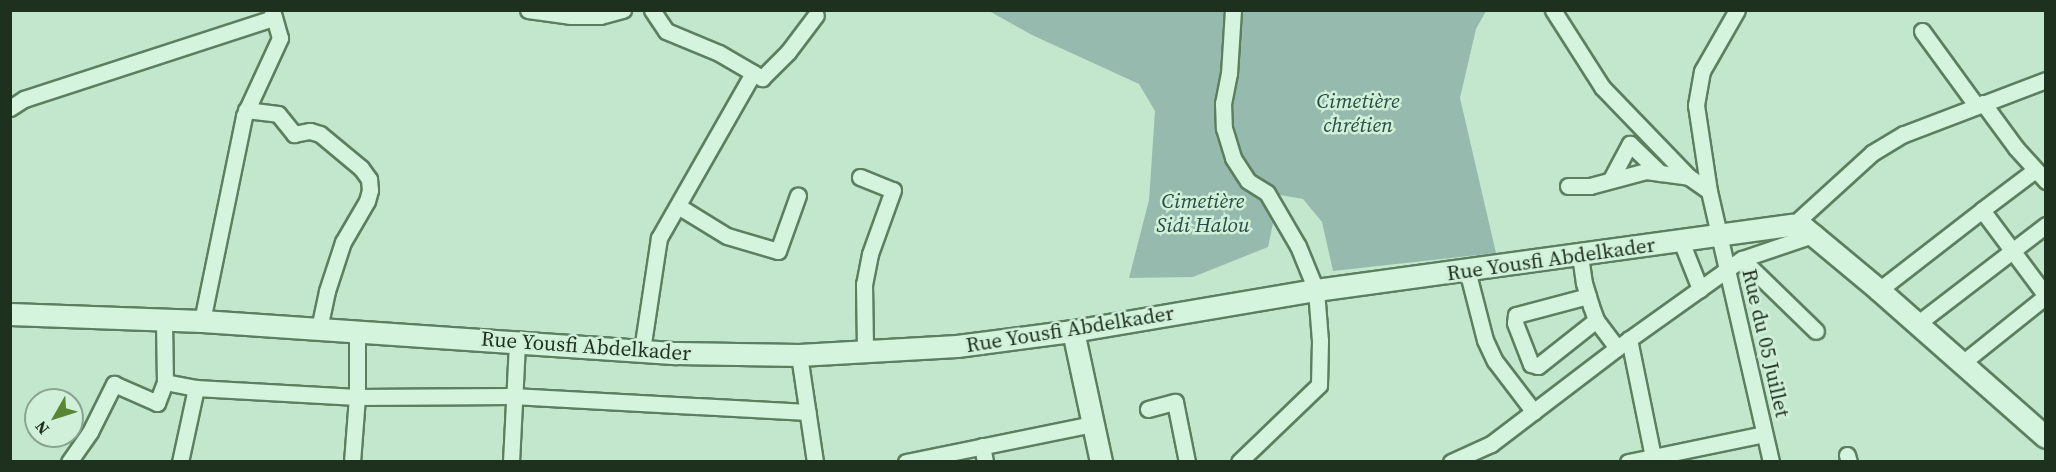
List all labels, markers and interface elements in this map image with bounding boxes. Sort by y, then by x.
park label: Cimetière chrétien [1317,88,1399,138]
park label: Cimetière Sidi Halou [1156,188,1250,238]
street label: Rue Yousfi Abdelkader [1445,232,1657,286]
street label: Rue du 05 Juillet [1737,266,1795,420]
street label: Rue Yousfi Abdelkader [964,300,1176,358]
street label: Rue Yousfi Abdelkader [480,326,692,366]
north arrow [24,388,84,448]
text: N [29,417,54,440]

